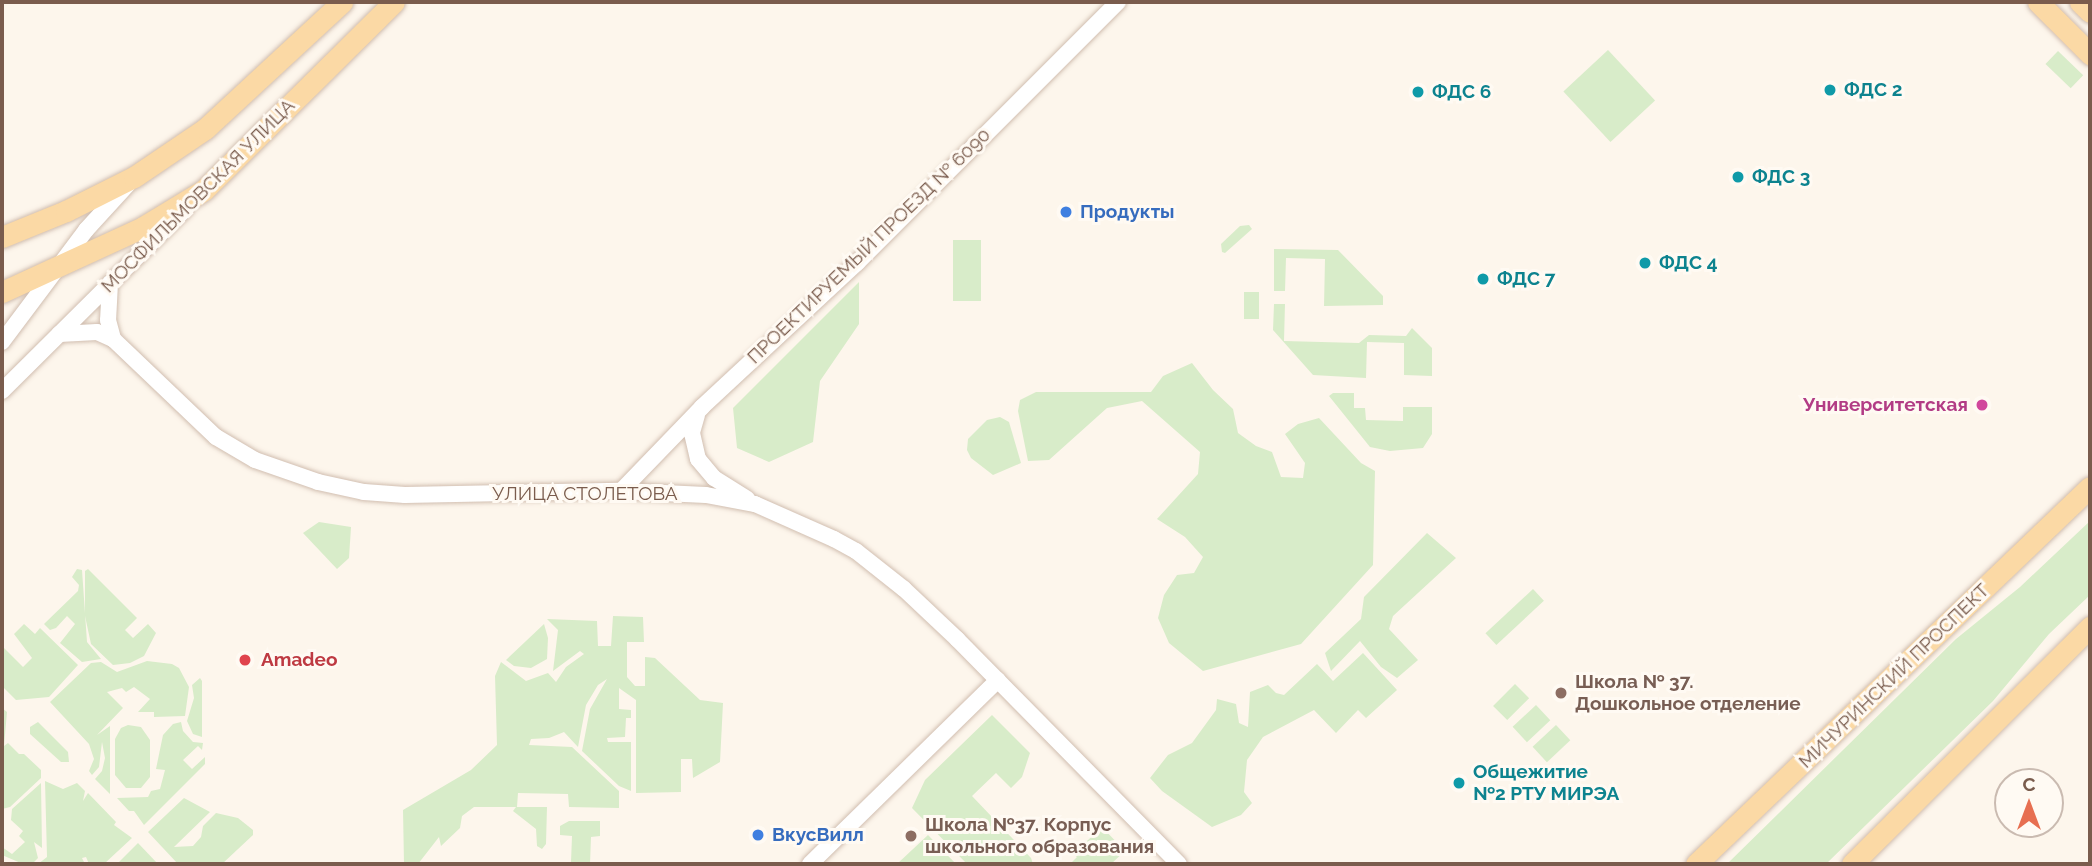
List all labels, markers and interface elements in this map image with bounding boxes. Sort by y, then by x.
place label: ФДС 2 [1844,79,1902,101]
place label: ФДС 6 [1432,81,1491,103]
marker: ФДС 2 [1822,82,1838,98]
marker: ФДС 6 [1410,84,1426,100]
street label: МОСФИЛЬМОВСКАЯ УЛИЦА [97,95,299,297]
street label: ПРОЕКТИРУЕМЫЙ ПРОЕЗД № 6090 [743,123,995,369]
place label: ФДС 3 [1752,166,1810,188]
marker: ФДС 3 [1730,169,1746,185]
place label: Продукты [1080,201,1175,223]
marker: Продукты [1058,204,1074,220]
place label: ФДС 4 [1659,252,1718,274]
marker: ФДС 4 [1637,255,1653,271]
place label: ФДС 7 [1497,268,1555,290]
marker: ФДС 7 [1475,271,1491,287]
place label: Университетская [1803,394,1968,416]
marker: Университетская [1974,397,1990,413]
street label: УЛИЦА СТОЛЕТОВА [492,483,678,505]
street label: МИЧУРИНСКИЙ ПРОСПЕКТ [1794,579,1994,773]
place label: Amadeo [261,649,338,671]
marker: Amadeo [235,650,255,670]
place label: Школа № 37. Дошкольное отделение [1575,671,1801,715]
marker: Школа № 37. Дошкольное отделение [1553,685,1569,701]
place label: Общежитие №2 РТУ МИРЭА [1473,761,1619,805]
north arrow [1994,768,2064,838]
text: С [2022,773,2036,795]
marker: Общежитие №2 РТУ МИРЭА [1451,775,1467,791]
place label: Школа №37. Корпус школьного образования [925,814,1154,858]
place label: ВкусВилл [772,824,864,846]
marker: ВкусВилл [750,827,766,843]
marker: Школа №37. Корпус школьного образования [903,828,919,844]

